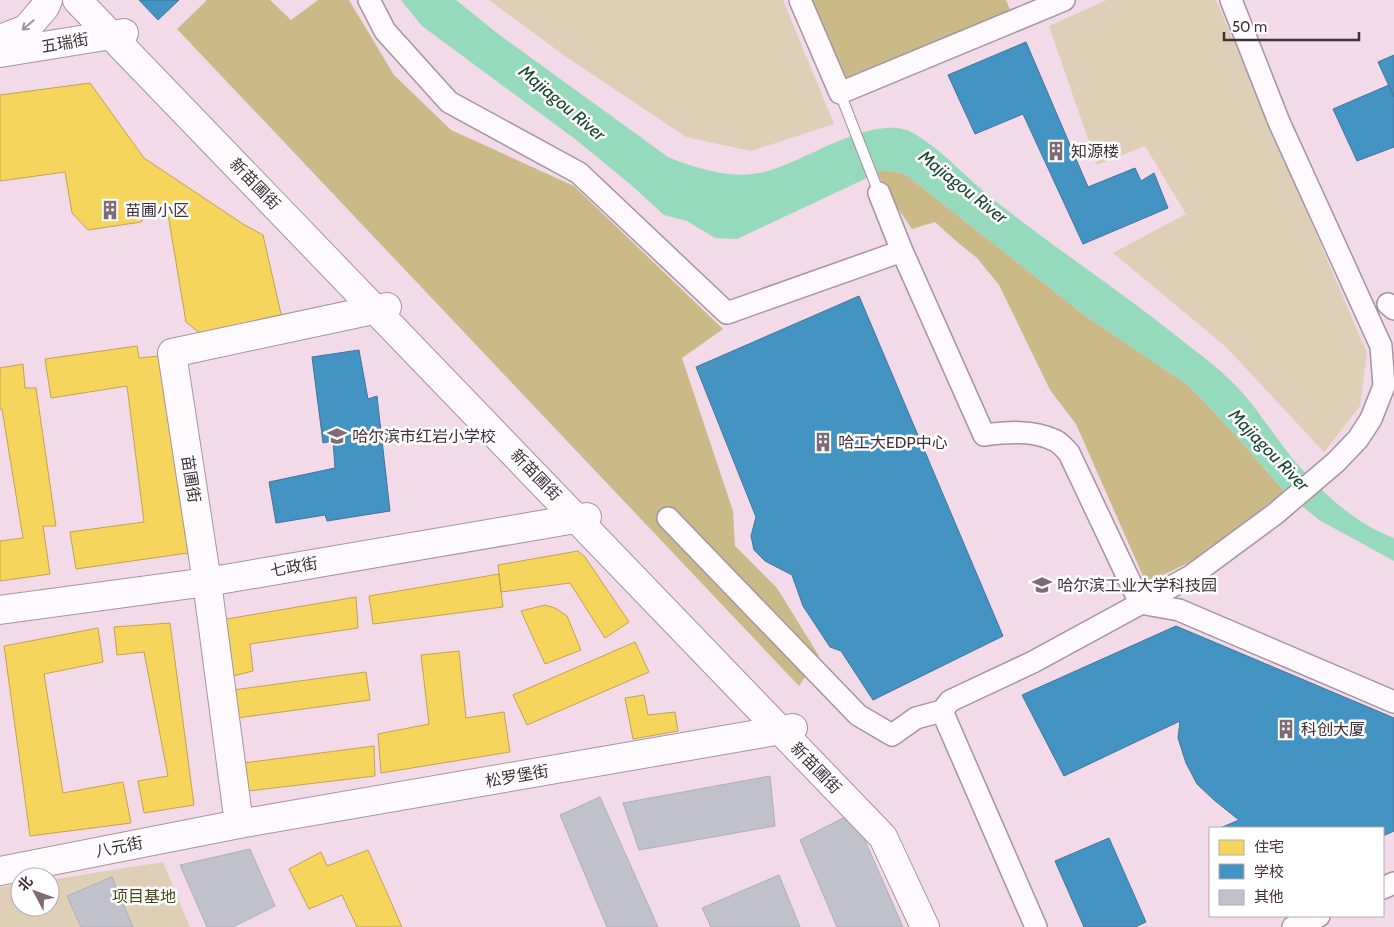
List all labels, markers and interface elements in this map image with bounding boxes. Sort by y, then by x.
scale bar [1224,10,1359,42]
text: 50 m [1232,18,1267,36]
one-way arrow [22,19,35,30]
street label: 五瑞街 [40,29,90,57]
water label: Majiagou River [514,60,611,146]
building icon: 知源楼 [1045,140,1067,162]
place label: 知源楼 [1071,142,1119,161]
water label: Majiagou River [914,145,1013,229]
street label: 新苗圃街 [226,154,284,214]
building icon: 苗圃小区 [99,199,121,221]
place label: 苗圃小区 [125,201,189,220]
water label: Majiagou River [1224,403,1315,497]
school or university icon: 哈尔滨市红岩小学校 [326,425,348,447]
place label: 哈尔滨市红岩小学校 [352,427,496,446]
building icon: 哈工大EDP中心 [812,431,834,453]
place label: 哈工大EDP中心 [838,433,948,452]
street label: 新苗圃街 [507,445,565,505]
street label: 苗圃街 [178,454,204,504]
street label: 七政街 [269,553,319,581]
school or university icon: 哈尔滨工业大学科技园 [1031,574,1053,596]
place label: 哈尔滨工业大学科技园 [1057,576,1217,595]
building icon: 科创大厦 [1275,718,1297,740]
place label: 科创大厦 [1301,720,1365,739]
street label: 新苗圃街 [787,738,845,798]
street label: 松罗堡街 [484,761,550,791]
legend [1209,827,1384,917]
street label: 八元街 [94,833,144,861]
text: 住宅 [1254,838,1284,856]
text: 学校 [1254,863,1284,881]
north arrow [10,867,60,917]
text: 北 [14,872,37,895]
park label: 项目基地 [112,887,176,906]
text: 其他 [1254,888,1284,906]

